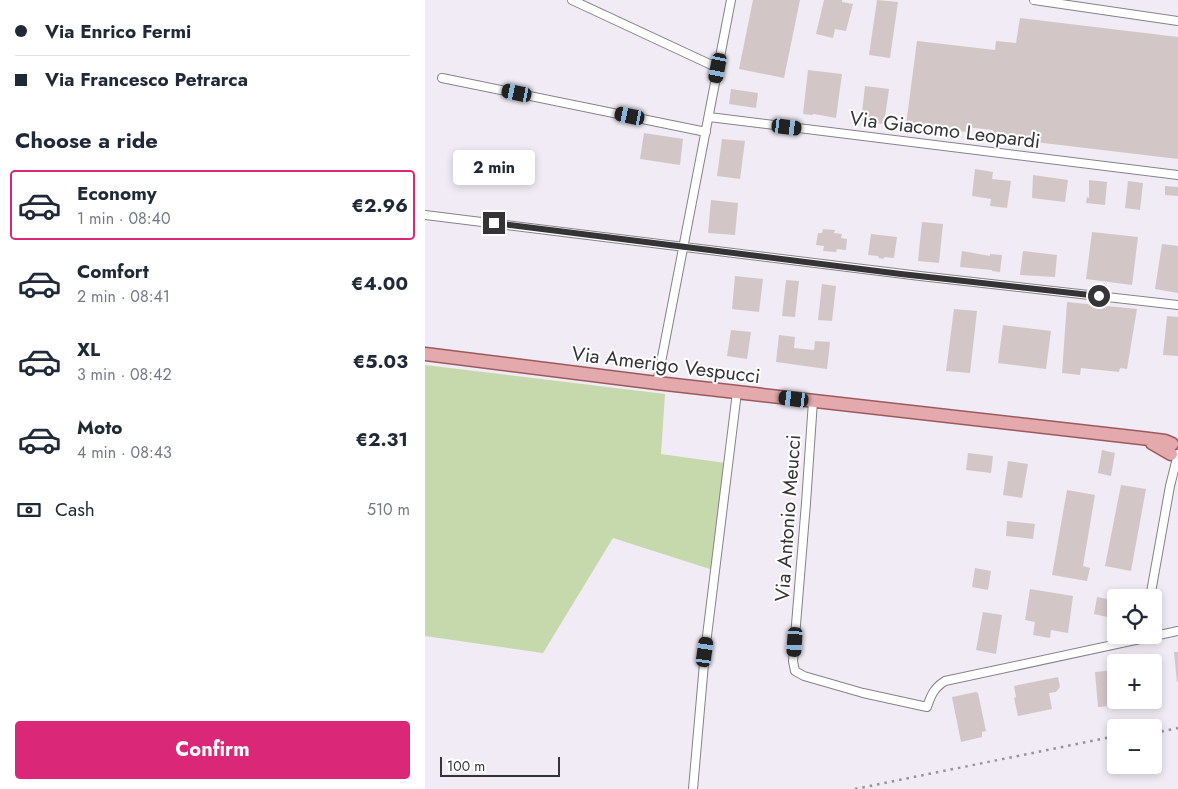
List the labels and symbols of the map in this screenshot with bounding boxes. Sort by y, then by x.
car [707,52,728,84]
car [500,83,533,103]
street label: Via Giacomo Leopardi [848,104,1042,156]
car [613,106,646,126]
car [771,118,802,136]
callout: 2 min [453,150,535,186]
route end [483,212,505,234]
route start [1088,285,1110,307]
street label: Via Amerigo Vespucci [570,339,762,391]
car [778,390,809,408]
street label: Via Antonio Meucci [768,433,808,603]
car [786,627,803,657]
car [695,636,714,668]
scale bar [440,754,560,777]

